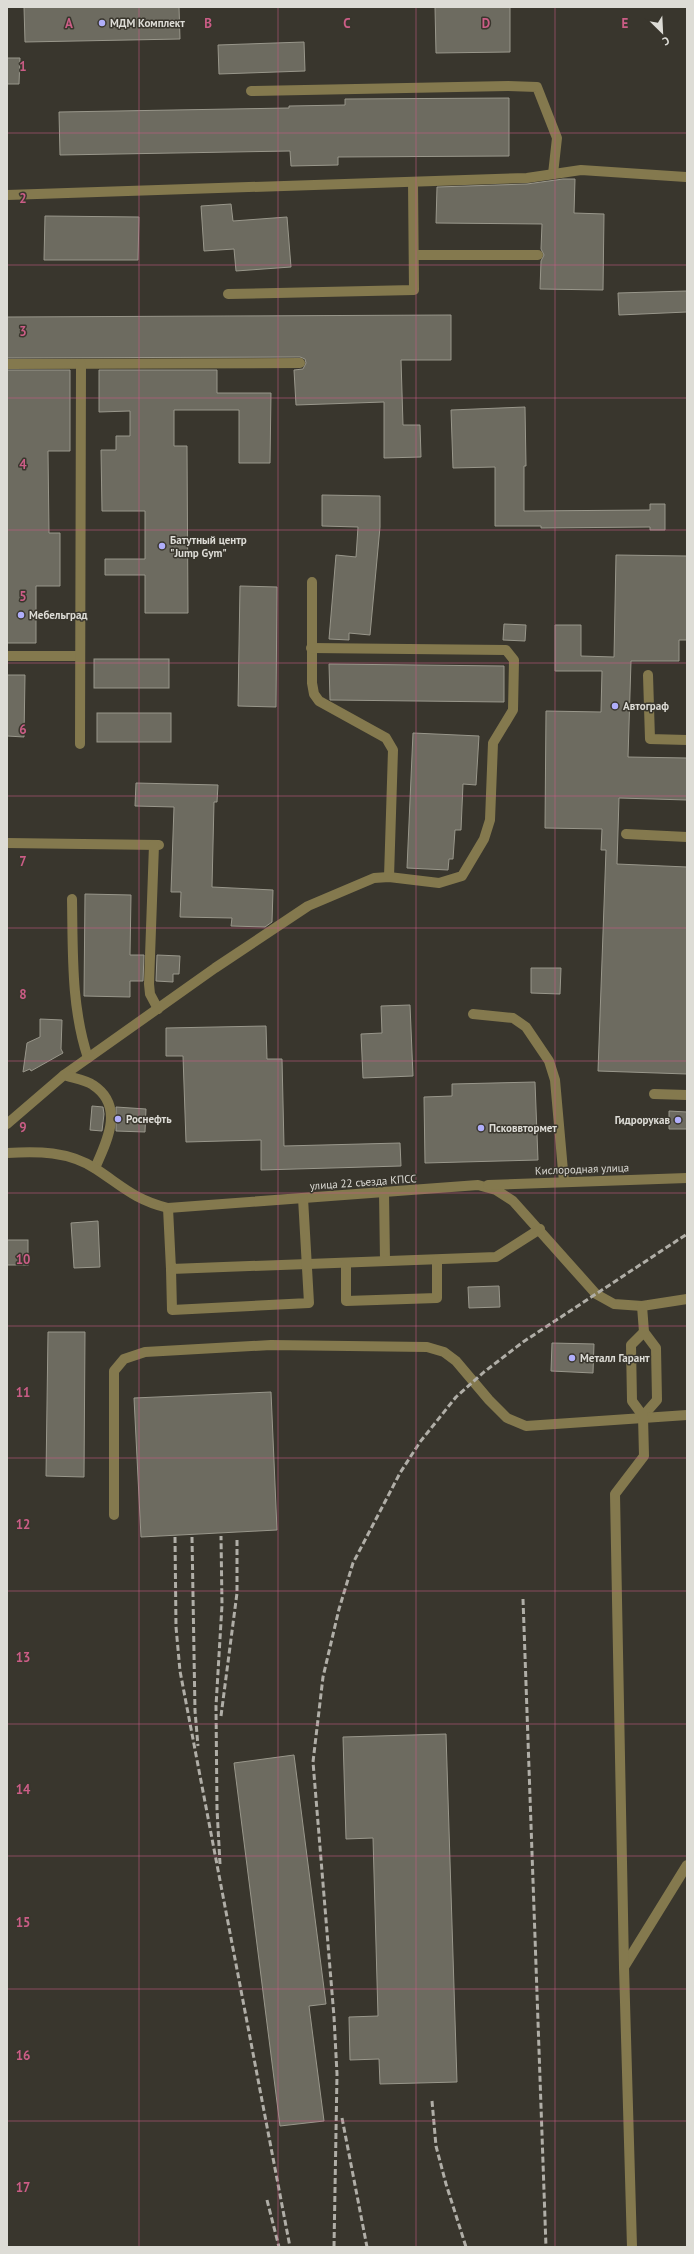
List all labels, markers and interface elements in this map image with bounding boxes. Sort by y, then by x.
north arrow [642,12,682,52]
text: A [65,15,73,32]
text: B [204,15,212,32]
text: C [343,15,351,32]
text: D [482,15,490,32]
text: E [622,15,629,32]
place label: МДМ Комплект [110,16,185,30]
marker: МДМ Комплект [97,18,107,28]
text: С [660,33,672,49]
text: 1 [19,58,27,75]
text: 2 [19,190,27,207]
text: 3 [19,323,27,340]
text: 4 [19,456,27,473]
place label: Батутный центр "Jump Gym" [170,533,247,560]
marker: Батутный центр "Jump Gym" [157,541,167,551]
text: 5 [19,588,27,605]
place label: Мебельград [29,608,88,622]
marker: Мебельград [16,610,26,620]
place label: Автограф [623,699,669,713]
marker: Автограф [610,701,620,711]
text: 6 [19,721,27,738]
text: 7 [19,853,27,870]
text: 8 [19,986,27,1003]
place label: Роснефть [126,1112,172,1126]
place label: Гидрорукав [615,1113,670,1127]
marker: Роснефть [113,1114,123,1124]
marker: Гидрорукав [673,1115,683,1125]
text: 9 [19,1119,27,1136]
place label: Псковвтормет [489,1121,557,1135]
marker: Псковвтормет [476,1123,486,1133]
street label: Кислородная улица [535,1160,629,1178]
street label: улица 22 съезда КПСС [309,1171,417,1193]
text: 10 [16,1251,30,1268]
place label: Металл Гарант [580,1351,650,1365]
marker: Металл Гарант [567,1353,577,1363]
text: 11 [16,1384,30,1401]
text: 12 [16,1516,30,1533]
text: 13 [16,1649,30,1666]
text: 14 [16,1781,31,1798]
text: 15 [16,1914,30,1931]
text: 16 [16,2047,30,2064]
text: 17 [16,2179,30,2196]

